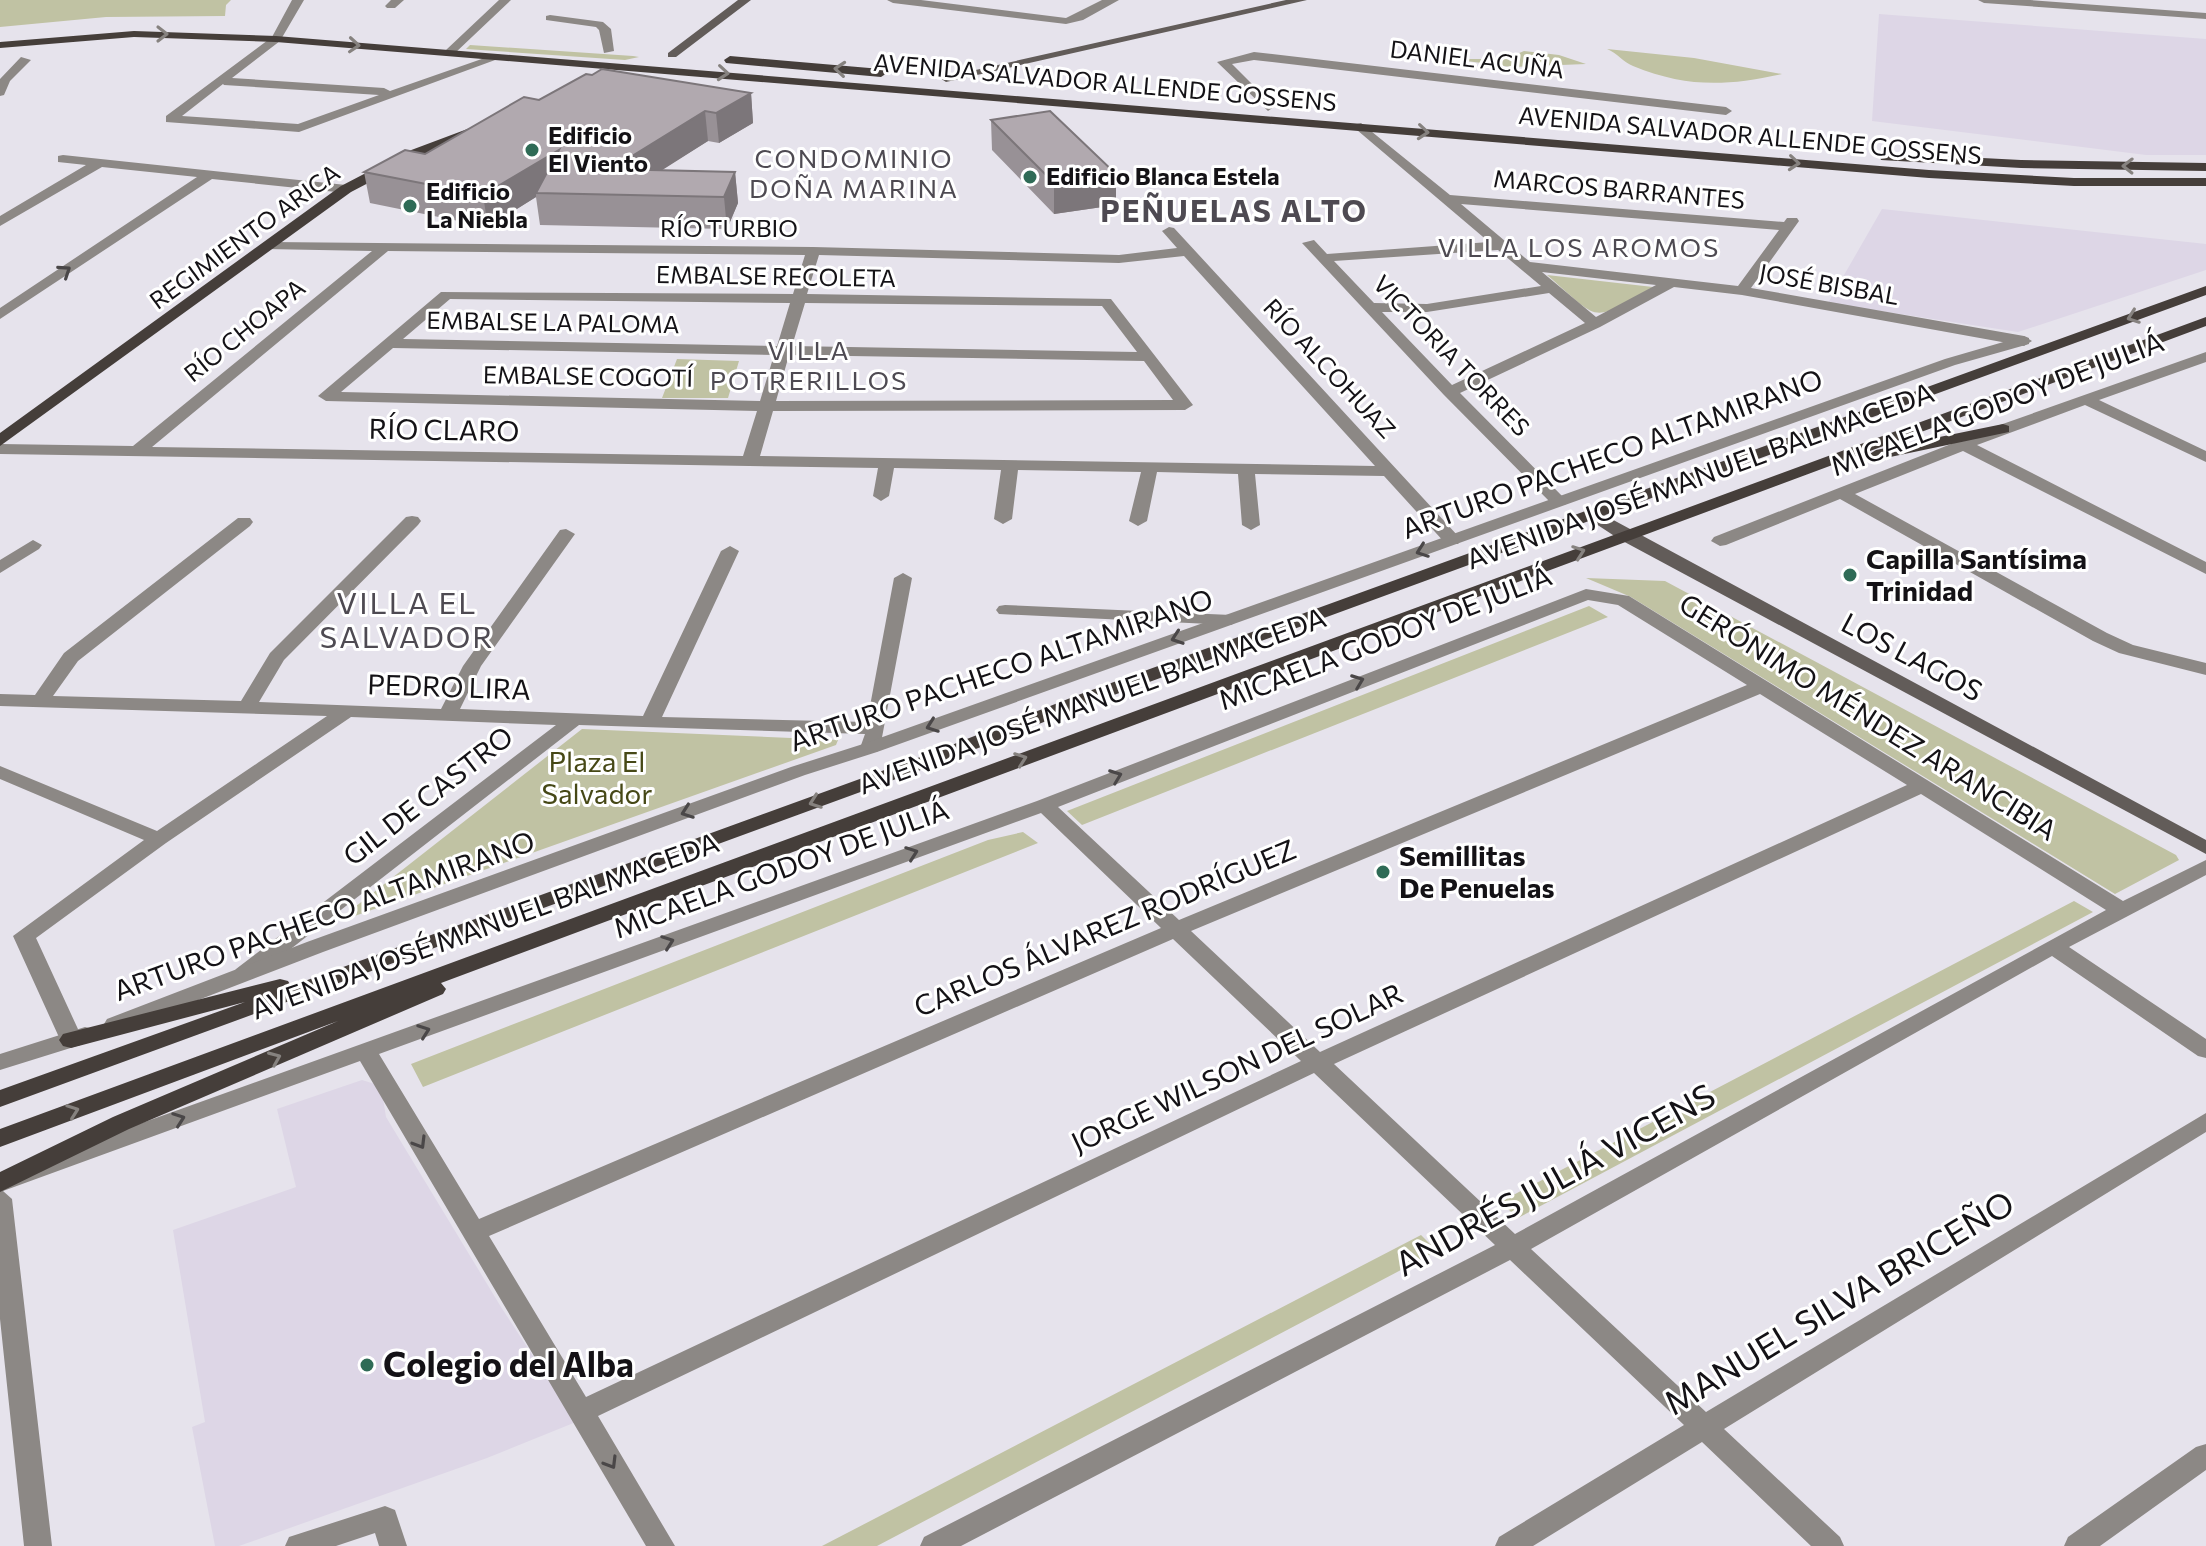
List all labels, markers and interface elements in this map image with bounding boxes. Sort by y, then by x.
one-way arrow [156,25,169,43]
street label: DANIEL ACUÑA [1388,33,1566,84]
one-way arrow [348,36,361,53]
street label: AVENIDA SALVADOR ALLENDE GOSSENS [872,47,1338,116]
one-way arrow [833,60,846,77]
one-way arrow [717,64,730,81]
street label: AVENIDA SALVADOR ALLENDE GOSSENS [1517,100,1983,169]
place label: Edificio El Viento [548,120,648,177]
one-way arrow [1417,123,1430,140]
marker: Edificio El Viento [523,141,541,159]
district label: CONDOMINIO DOÑA MARINA [749,142,959,203]
one-way arrow [1788,154,1801,171]
street label: REGIMIENTO ARICA [143,157,345,314]
one-way arrow [2121,158,2134,175]
place label: Edificio Blanca Estela [1046,161,1280,190]
street label: MARCOS BARRANTES [1492,163,1746,214]
marker: Edificio Blanca Estela [1021,168,1039,186]
place label: Edificio La Niebla [426,176,528,233]
district label: PEÑUELAS ALTO [1100,191,1368,228]
marker: Edificio La Niebla [401,197,419,215]
street label: RÍO TURBIO [660,213,798,242]
district label: VILLA LOS AROMOS [1438,231,1720,262]
street label: JOSÉ BISBAL [1757,257,1901,310]
street label: EMBALSE RECOLETA [656,259,896,292]
one-way arrow [56,266,70,281]
street label: VICTORIA TORRES [1368,268,1536,441]
street label: RÍO CHOAPA [178,272,310,387]
street label: RÍO ALCOHUAZ [1258,292,1402,444]
street label: EMBALSE LA PALOMA [426,305,680,338]
one-way arrow [2127,307,2141,323]
street label: MICAELA GODOY DE JULIÁ [1825,324,2168,482]
district label: VILLA POTRERILLOS [710,334,908,395]
street label: EMBALSE COGOTÍ [483,359,695,392]
street label: ARTURO PACHECO ALTAMIRANO [1397,361,1827,545]
street label: AVENIDA JOSÉ MANUEL BALMACEDA [1461,374,1938,576]
street label: RÍO CLARO [368,411,520,447]
one-way arrow [1416,541,1430,558]
place label: Capilla Santísima Trinidad [1866,541,2087,607]
one-way arrow [1572,545,1586,562]
street label: MICAELA GODOY DE JULIÁ [1213,558,1556,716]
marker: Capilla Santísima Trinidad [1841,566,1859,584]
street label: ARTURO PACHECO ALTAMIRANO [785,580,1217,758]
district label: VILLA EL SALVADOR [320,583,494,654]
street label: GERÓNIMO MÉNDEZ ARANCIBIA [1674,586,2063,847]
street label: AVENIDA JOSÉ MANUEL BALMACEDA [853,599,1330,801]
street label: LOS LAGOS [1836,605,1989,707]
one-way arrow [1171,629,1185,645]
street label: PEDRO LIRA [367,666,531,706]
one-way arrow [1350,674,1364,691]
one-way arrow [926,716,940,733]
street label: GIL DE CASTRO [336,718,519,872]
park label: Plaza El Salvador [542,744,653,810]
one-way arrow [1013,752,1027,769]
one-way arrow [1108,769,1122,786]
street label: MICAELA GODOY DE JULIÁ [608,791,953,945]
one-way arrow [809,793,823,809]
one-way arrow [681,802,695,818]
street label: ARTURO PACHECO ALTAMIRANO [109,823,539,1007]
street label: AVENIDA JOSÉ MANUEL BALMACEDA [246,824,723,1026]
street label: CARLOS ÁLVAREZ RODRÍGUEZ [909,831,1301,1023]
place label: Semillitas De Penuelas [1399,838,1555,904]
one-way arrow [904,846,918,863]
marker: Semillitas De Penuelas [1374,863,1392,881]
one-way arrow [660,935,674,952]
street label: JORGE WILSON DEL SOLAR [1065,975,1408,1159]
one-way arrow [416,1024,430,1041]
one-way arrow [267,1052,281,1068]
street label: ANDRÉS JULIÁ VICENS [1387,1073,1721,1284]
one-way arrow [65,1104,79,1121]
one-way arrow [171,1112,185,1129]
one-way arrow [411,1134,426,1149]
street label: MANUEL SILVA BRICEÑO [1655,1180,2021,1422]
place label: Colegio del Alba [383,1342,634,1384]
marker: Colegio del Alba [358,1356,376,1374]
one-way arrow [601,1454,617,1469]

